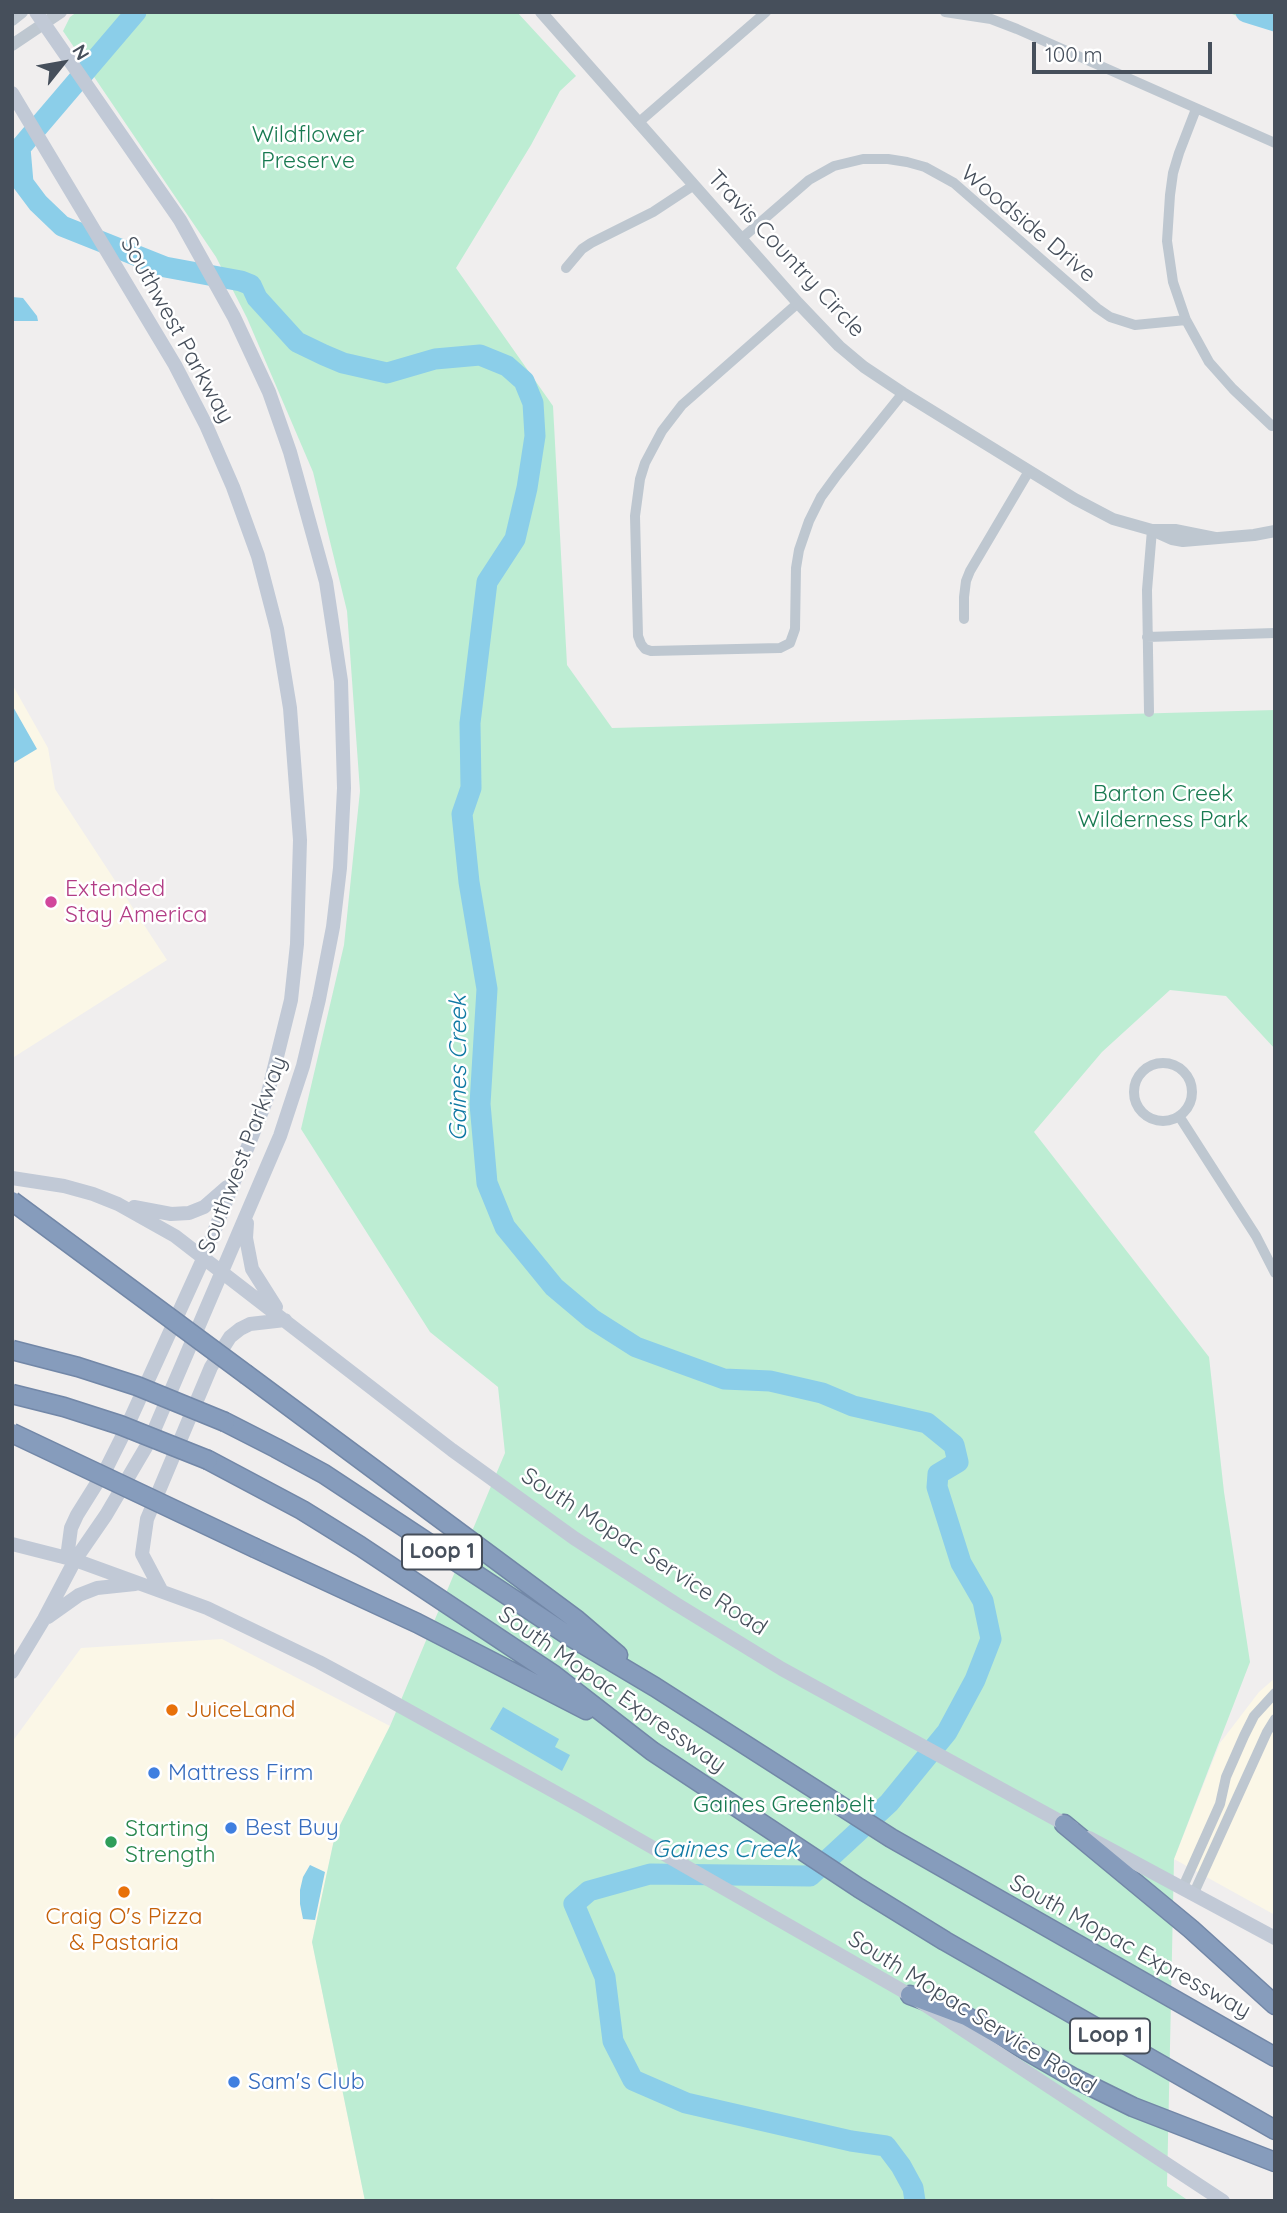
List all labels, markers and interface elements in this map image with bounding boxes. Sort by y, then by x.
north arrow [28,28,98,98]
scale bar [1035,28,1215,72]
text: N [67,40,95,64]
text: 100 m [1045,41,1103,67]
park label: Wildflower Preserve [252,121,364,175]
street label: Woodside Drive [955,159,1101,289]
street label: Travis Country Circle [701,165,871,343]
street label: Southwest Parkway [114,232,240,428]
park label: Barton Creek Wilderness Park [1078,780,1248,834]
place label: Extended Stay America [65,875,207,929]
marker: Extended Stay America [43,894,59,910]
water label: Gaines Creek [445,995,473,1141]
street label: Southwest Parkway [193,1052,293,1258]
street label: South Mopac Service Road [516,1462,772,1642]
road number: Loop 1 [402,1534,482,1570]
street label: South Mopac Expressway [493,1601,731,1779]
place label: JuiceLand [186,1696,295,1724]
marker: JuiceLand [164,1702,180,1718]
place label: Mattress Firm [168,1759,314,1787]
marker: Mattress Firm [146,1765,162,1781]
park label: Gaines Greenbelt [693,1791,875,1819]
place label: Best Buy [245,1814,339,1842]
place label: Starting Strength [125,1815,216,1869]
marker: Best Buy [223,1820,239,1836]
marker: Starting Strength [103,1834,119,1850]
water label: Gaines Creek [652,1836,798,1864]
street label: South Mopac Expressway [1005,1869,1255,2025]
marker: Craig O's Pizza & Pastaria [116,1884,132,1900]
place label: Craig O's Pizza & Pastaria [46,1903,202,1957]
street label: South Mopac Service Road [843,1925,1101,2101]
road number: Loop 1 [1070,2018,1150,2054]
place label: Sam's Club [248,2068,365,2096]
marker: Sam's Club [226,2074,242,2090]

